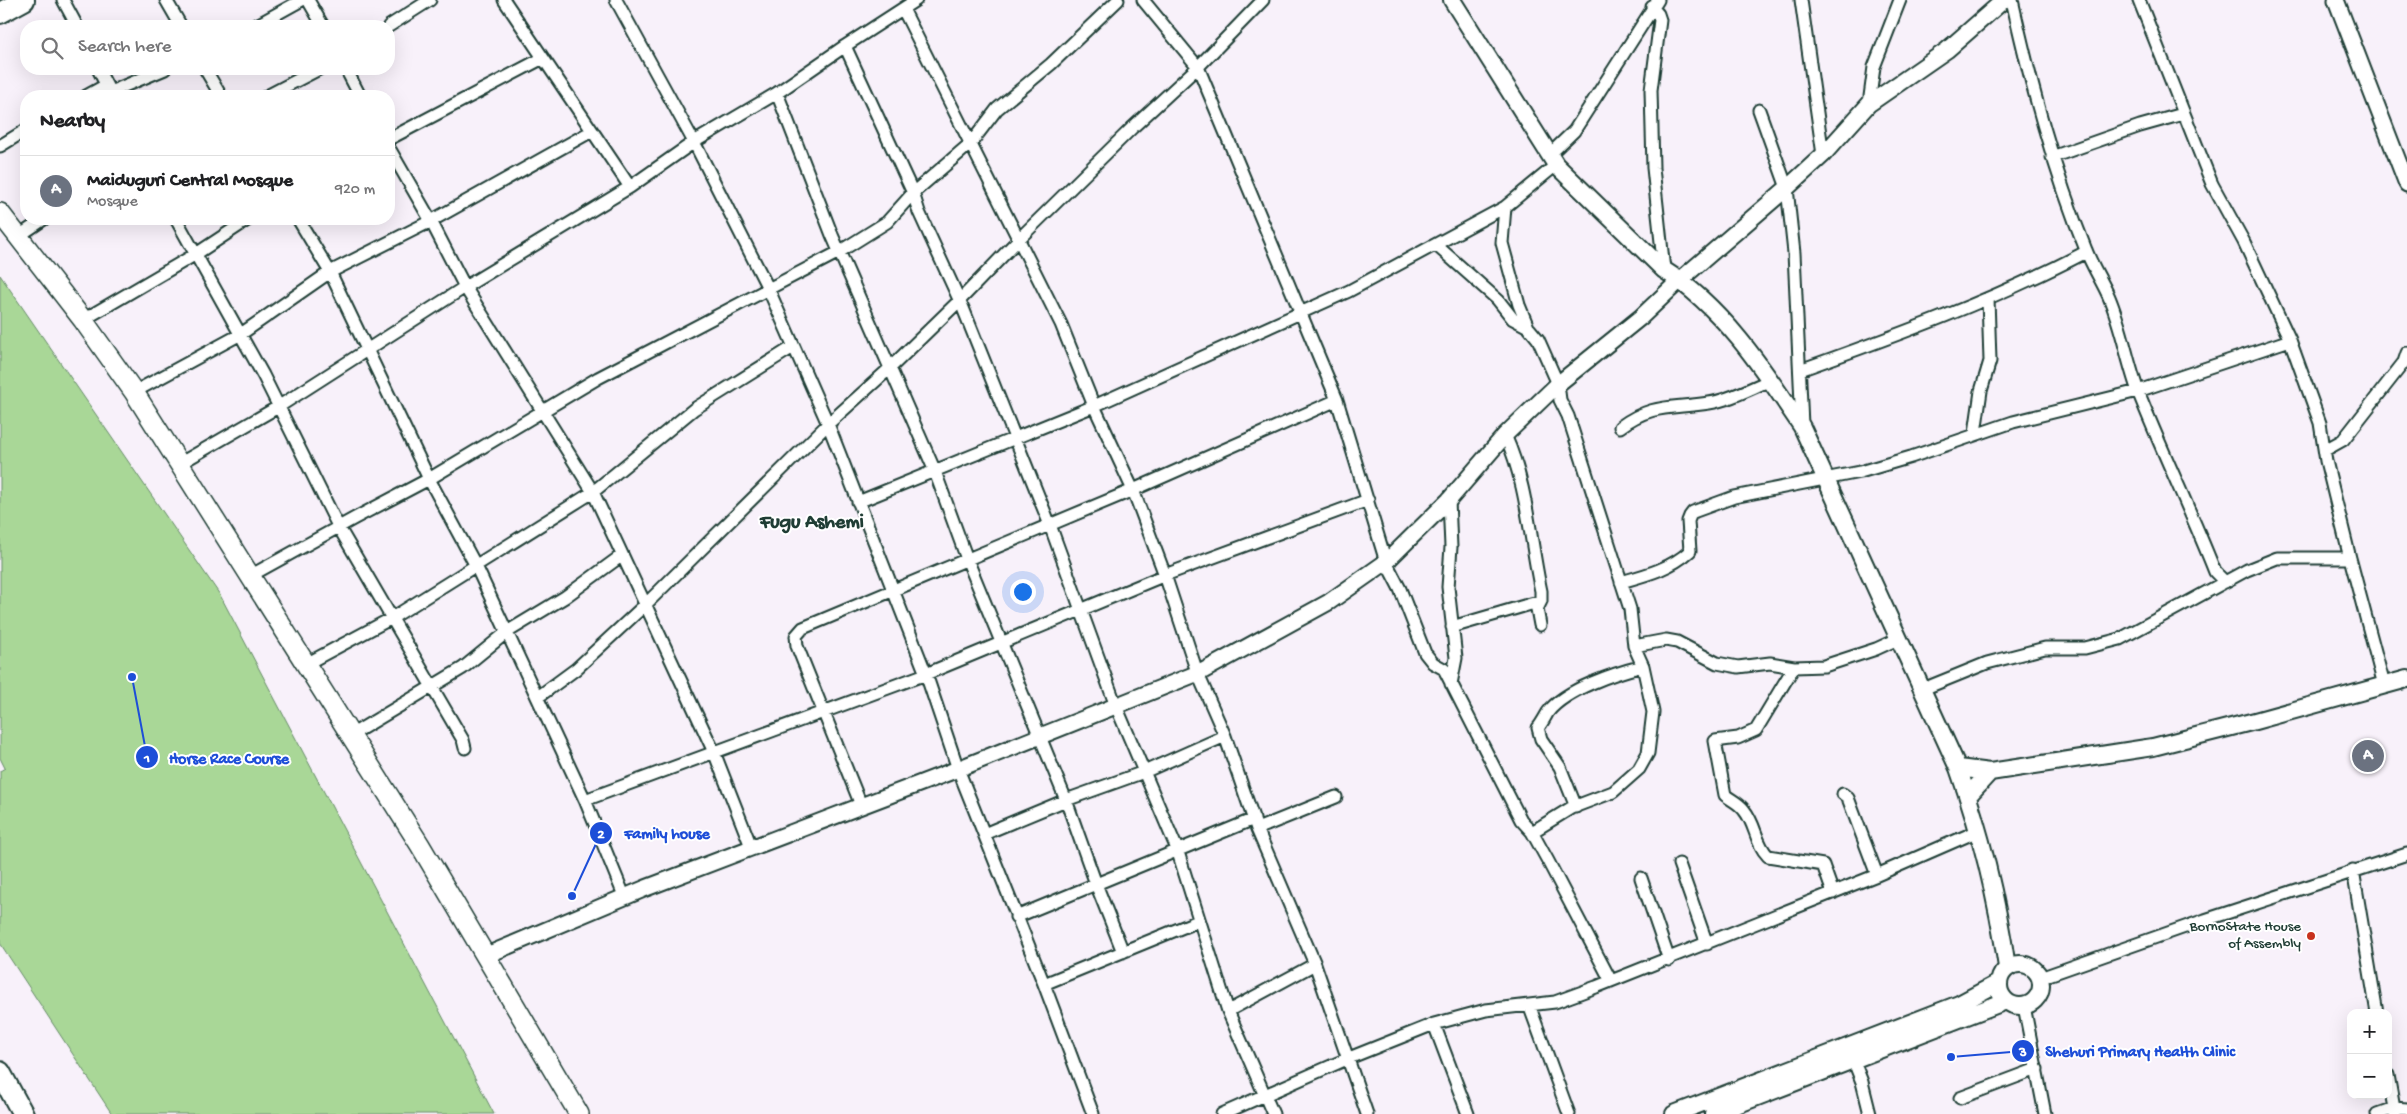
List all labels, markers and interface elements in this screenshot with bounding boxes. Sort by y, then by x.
search box [20,20,395,75]
icon: search [38,34,66,62]
text: Search here [78,36,172,59]
text: Nearby [40,110,105,135]
text: Maiduguri Central Mosque [87,170,293,193]
text: A [51,181,61,200]
text: 920 m [335,181,375,200]
text: Mosque [87,193,138,212]
district label: Fugu Ashemi [759,512,864,535]
your location [1010,579,1036,605]
pin: A [2352,737,2384,775]
callout: Horse Race Course [134,742,300,773]
text: 1 [143,750,150,768]
text: Horse Race Course [169,751,290,770]
callout: Family house [589,817,720,848]
text: 2 [597,826,605,844]
text: Family house [623,826,711,845]
place label: BornoState House of Assembly [2189,918,2302,953]
marker: BornoState House of Assembly [2305,930,2317,942]
map controls [2347,1009,2392,1099]
button: + [2347,1009,2392,1054]
callout: Shehuri Primary Health Clinic [2010,1035,2245,1066]
text: 3 [2018,1044,2027,1062]
text: Shehuri Primary Health Clinic [2045,1044,2236,1063]
button: − [2347,1054,2392,1099]

